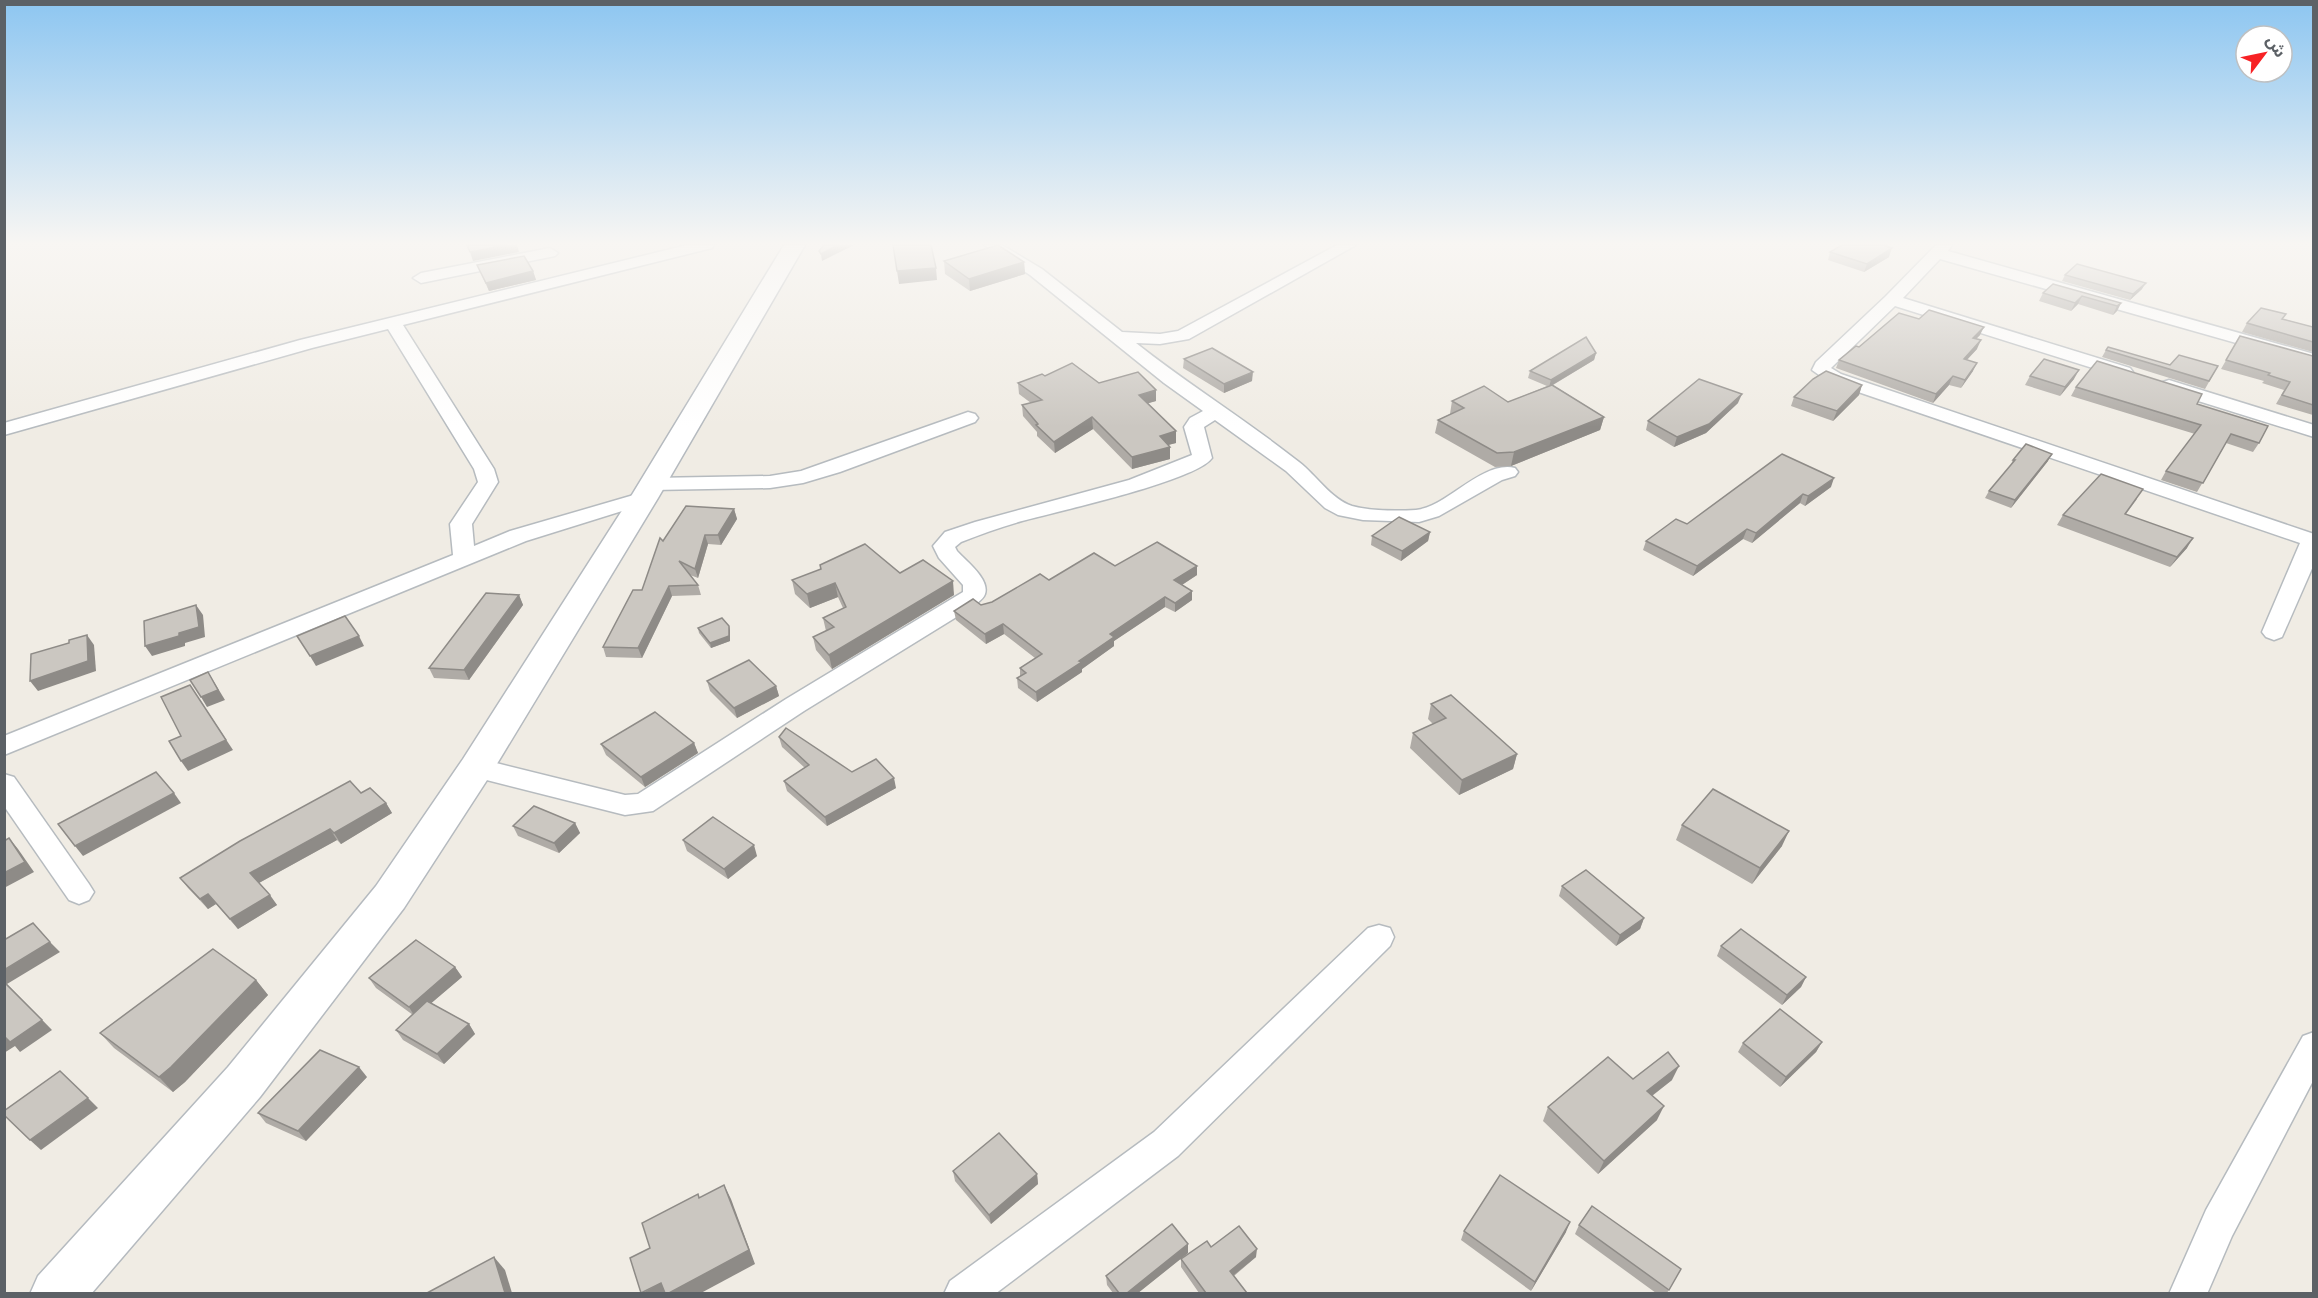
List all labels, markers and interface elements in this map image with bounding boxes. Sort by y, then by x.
north arrow [2234,24,2294,84]
text: ش [2262,33,2289,61]

